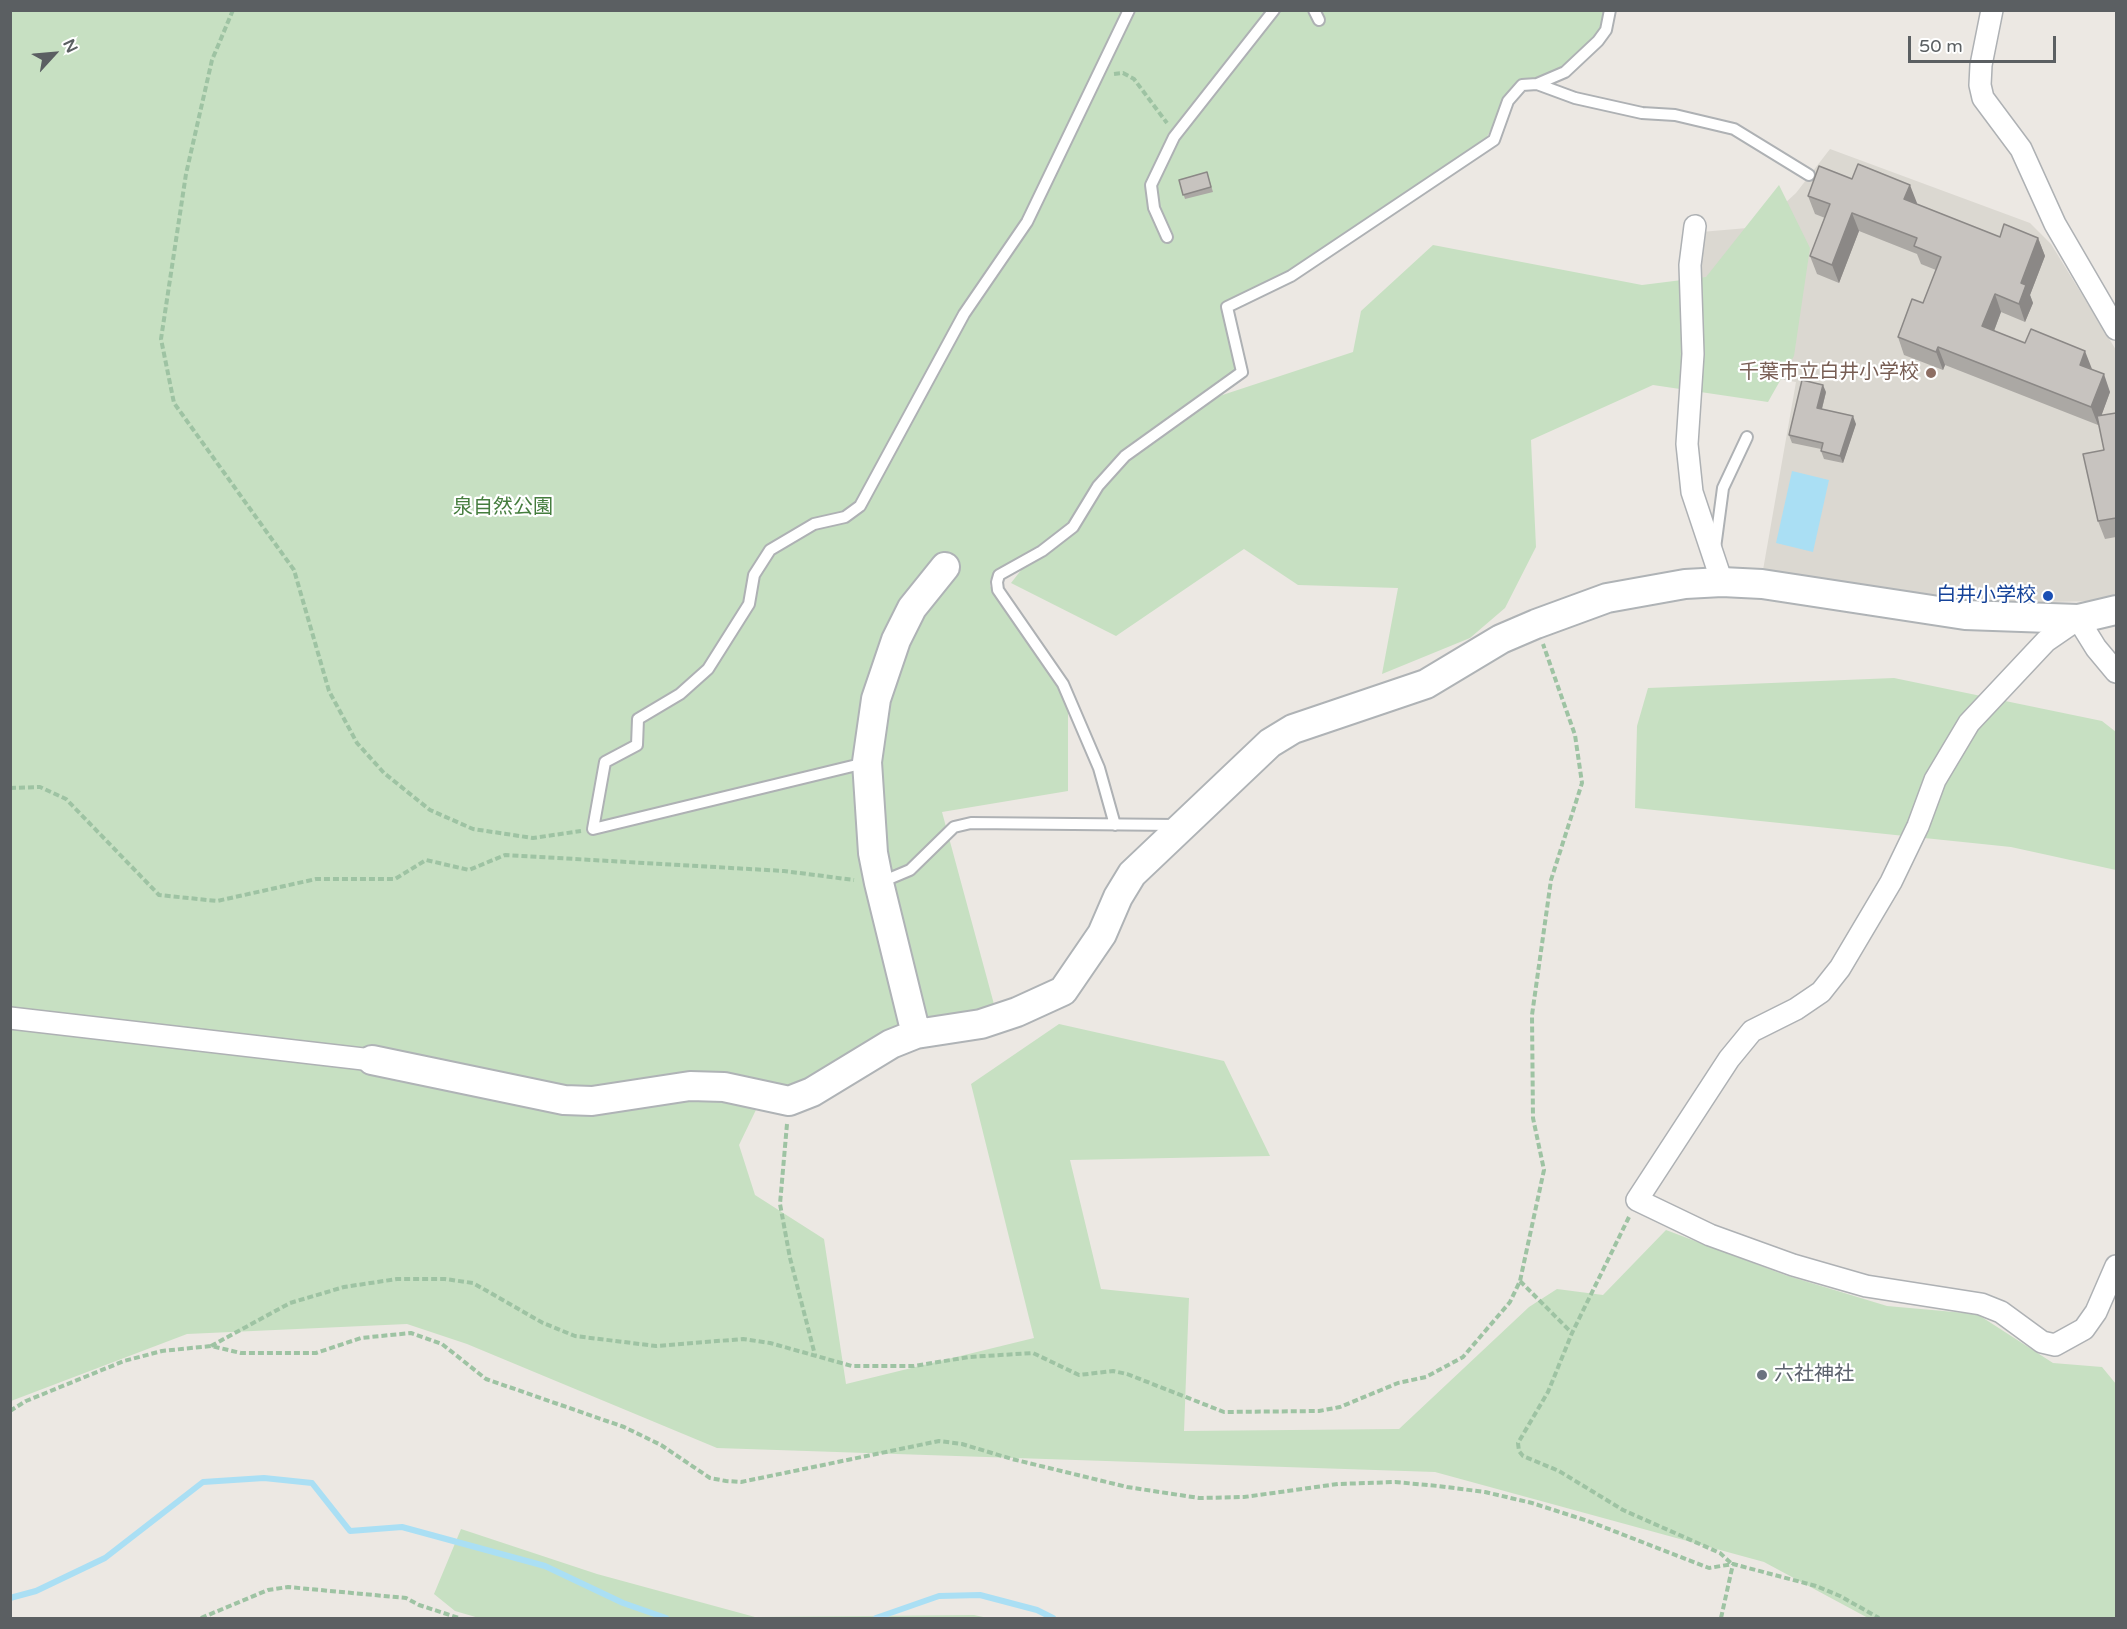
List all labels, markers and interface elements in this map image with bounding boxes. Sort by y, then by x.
north arrow [24,24,84,84]
scale bar [1911,24,2060,62]
text: 50 m [1919,35,1963,57]
text: N [58,36,82,56]
place label: 千葉市立白井小学校 [1739,361,1919,385]
marker: 千葉市立白井小学校 [1924,366,1938,380]
park label: 泉自然公園 [453,496,553,520]
place label: 白井小学校 [1936,584,2036,608]
marker: 白井小学校 [2041,589,2055,603]
place label: 六社神社 [1774,1363,1854,1387]
marker: 六社神社 [1755,1368,1769,1382]

